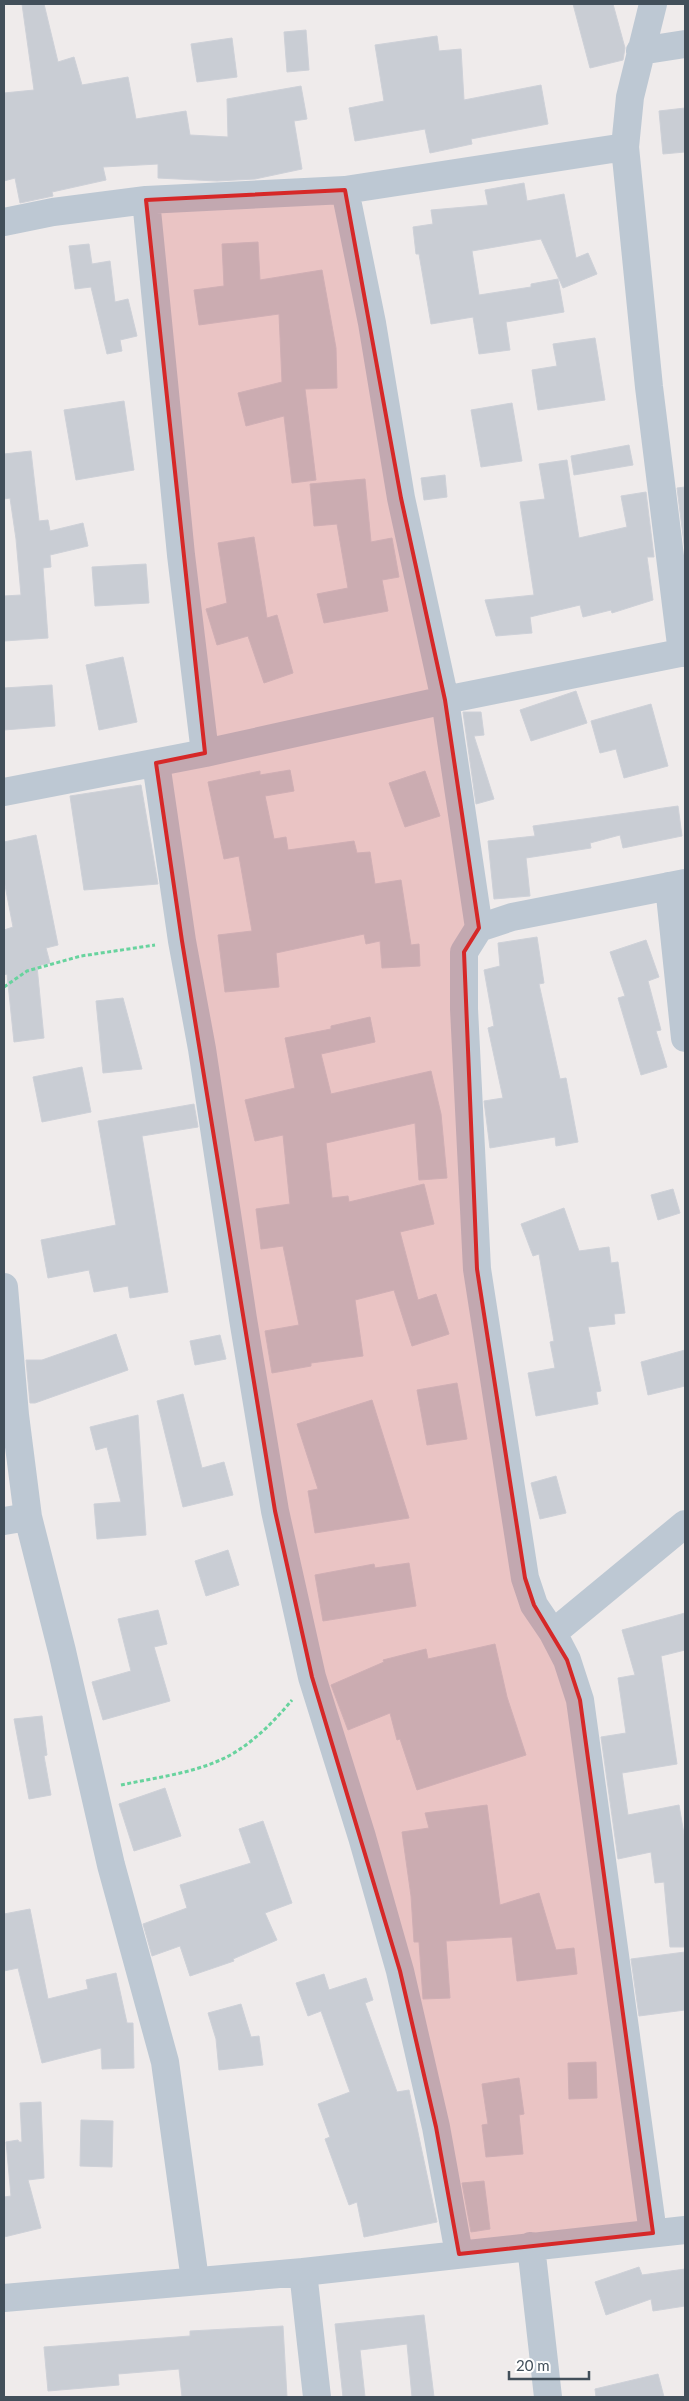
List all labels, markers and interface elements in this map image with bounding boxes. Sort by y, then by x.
scale bar [509,2348,589,2380]
text: 20 m [516,2356,550,2374]

